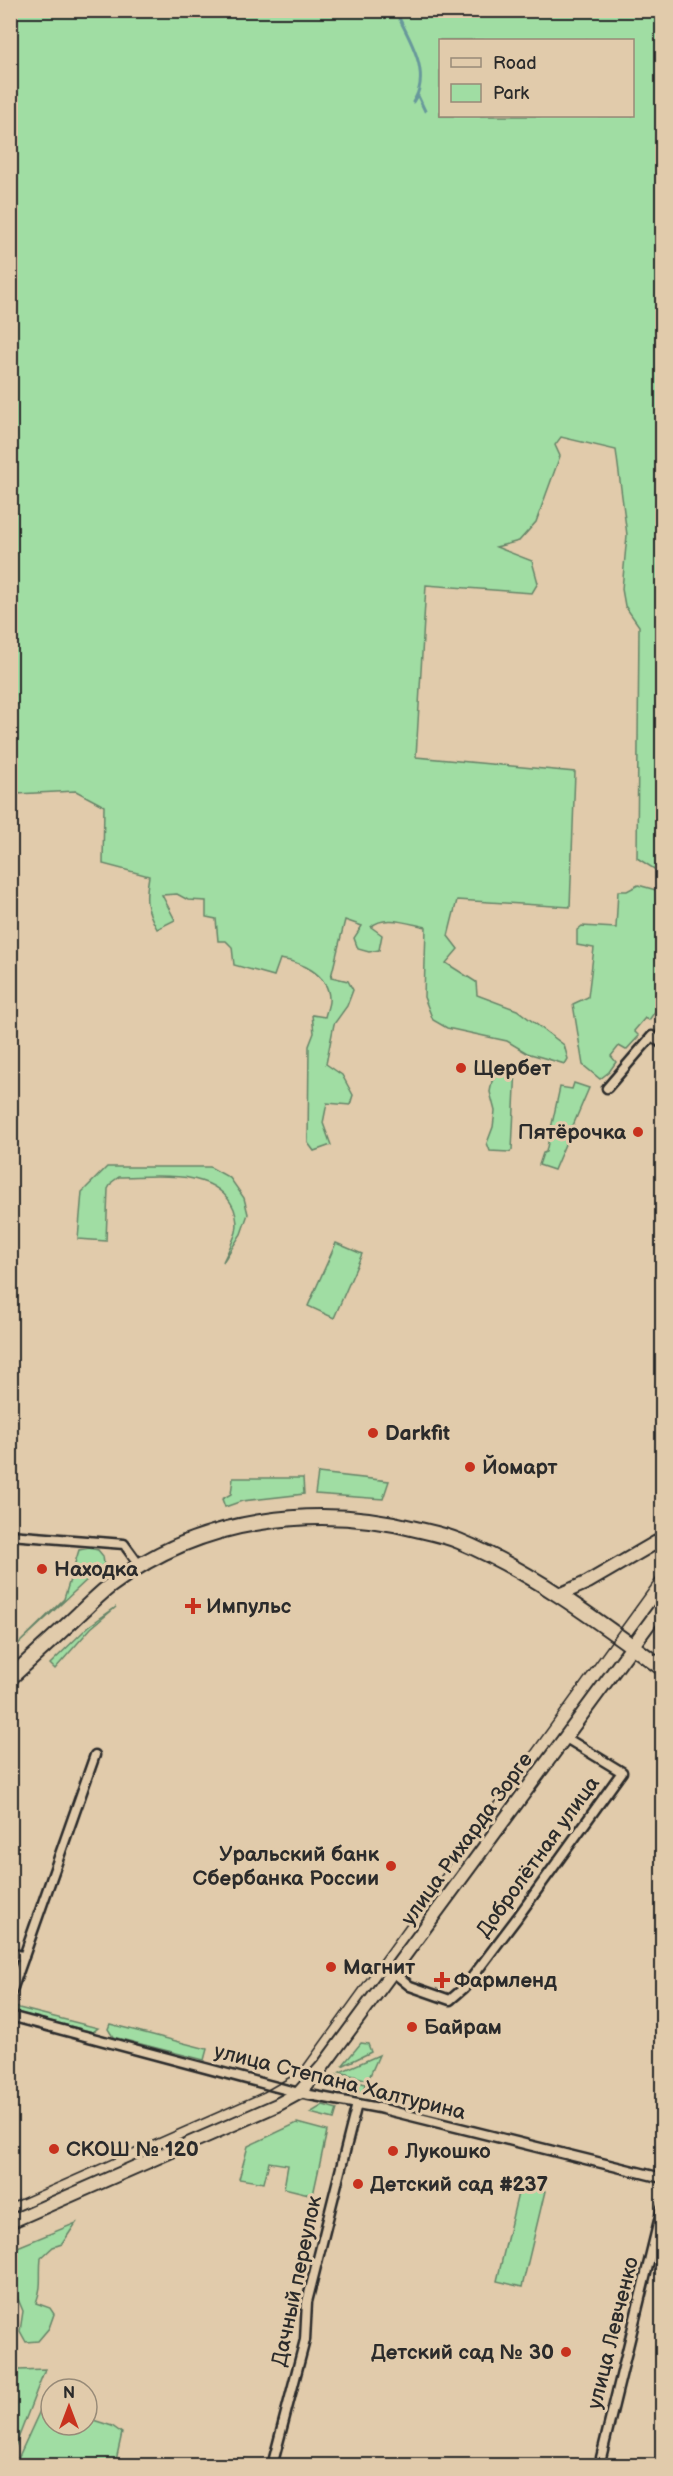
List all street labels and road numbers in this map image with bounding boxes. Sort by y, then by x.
street label: улица Рихарда Зорге [396,1747,538,1930]
street label: Добролётная улица [471,1771,605,1942]
street label: улица Степана Халтурина [212,2039,469,2126]
street label: Дачный переулок [267,2193,327,2369]
street label: улица Левченко [582,2254,644,2412]

